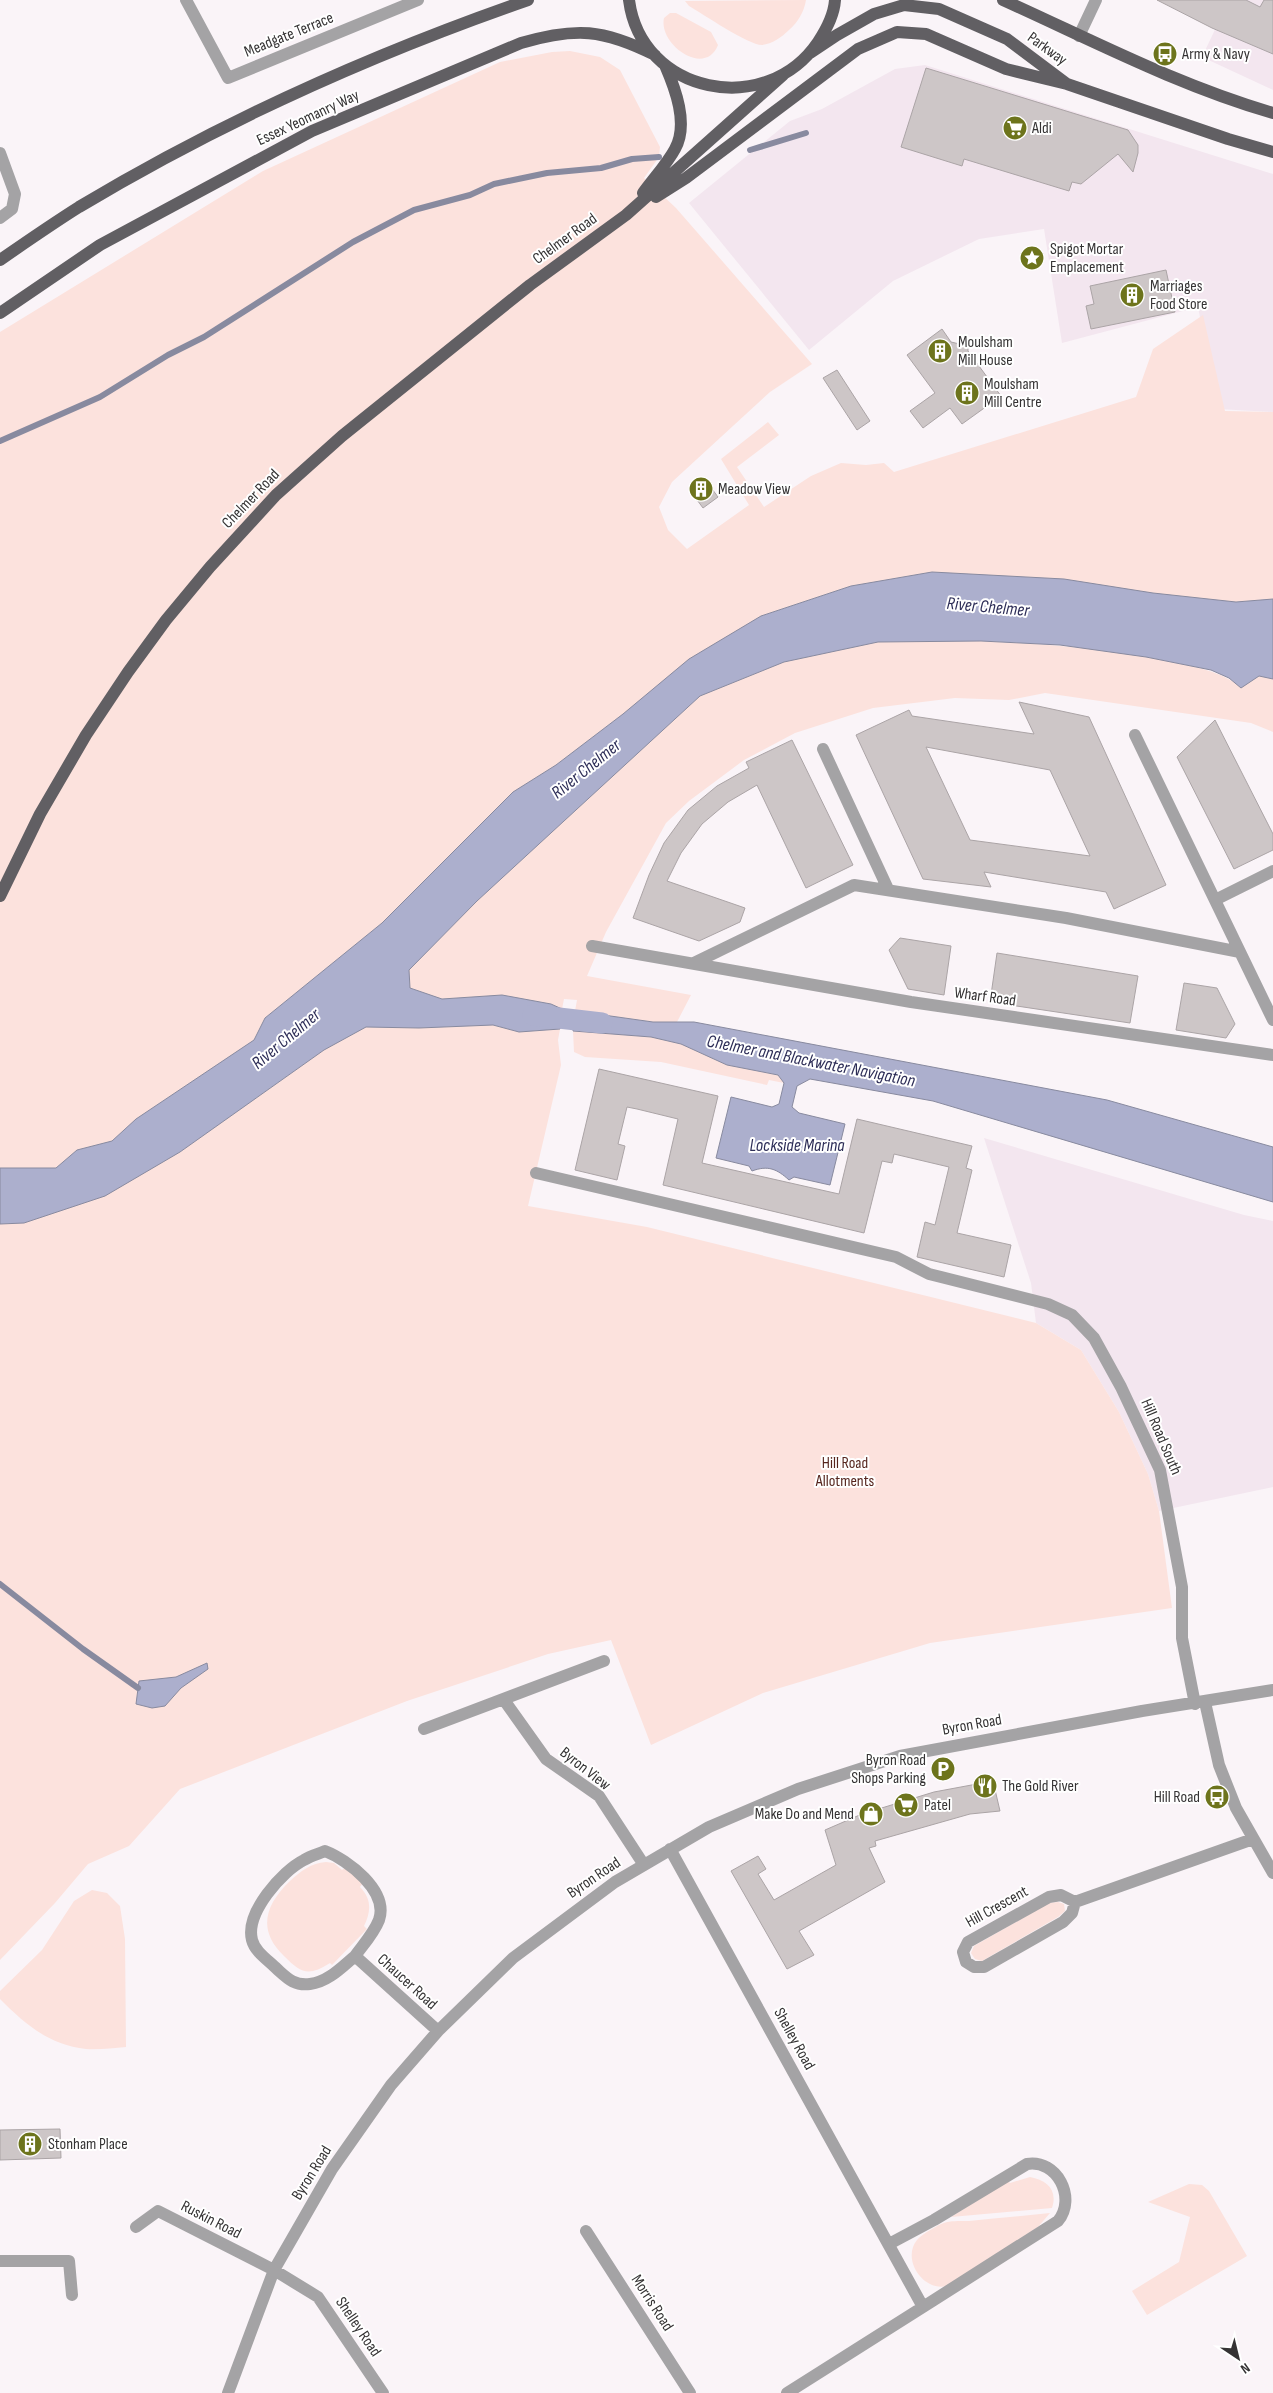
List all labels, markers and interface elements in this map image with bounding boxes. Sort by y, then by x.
street label: Meadgate Terrace [242,8,336,62]
street label: Parkway [1023,28,1071,70]
bus stop icon: Army & Navy [1152,41,1178,67]
place label: Army & Navy [1181,45,1250,64]
street label: Essex Yeomanry Way [254,86,362,150]
supermarket icon: Aldi [1002,115,1028,141]
place label: Aldi [1031,119,1052,138]
street label: Chelmer Road [529,209,601,269]
place label: Spigot Mortar Emplacement [1050,240,1124,277]
place icon: Spigot Mortar Emplacement [1019,245,1045,271]
place label: Marriages Food Store [1150,277,1207,314]
building icon: Marriages Food Store [1119,282,1145,308]
place label: Moulsham Mill House [958,333,1013,370]
building icon: Moulsham Mill House [927,338,953,364]
place label: Moulsham Mill Centre [984,375,1042,412]
building icon: Moulsham Mill Centre [954,380,980,406]
street label: Chelmer Road [218,466,284,532]
building icon: Meadow View [688,476,714,502]
place label: Meadow View [718,480,790,499]
water label: River Chelmer [946,593,1031,621]
water label: River Chelmer [547,734,625,803]
street label: Wharf Road [953,983,1017,1011]
water label: River Chelmer [248,1004,325,1074]
water label: Chelmer and Blackwater Navigation [705,1030,917,1092]
water label: Lockside Marina [749,1135,845,1156]
street label: Hill Road South [1136,1396,1186,1478]
park label: Hill Road Allotments [815,1454,875,1491]
street label: Byron Road [941,1710,1003,1740]
street label: Byron View [556,1743,614,1795]
place label: Byron Road Shops Parking [851,1751,926,1788]
parking icon: Byron Road Shops Parking [930,1756,956,1782]
restaurant icon: The Gold River [972,1773,998,1799]
place label: The Gold River [1002,1777,1079,1796]
bus stop icon: Hill Road [1204,1784,1230,1810]
place label: Hill Road [1154,1788,1200,1807]
supermarket icon: Patel [893,1792,919,1818]
place label: Patel [924,1796,951,1815]
shop icon: Make Do and Mend [858,1801,884,1827]
place label: Make Do and Mend [755,1805,854,1824]
street label: Byron Road [564,1853,624,1903]
street label: Hill Crescent [962,1882,1032,1932]
street label: Chaucer Road [373,1950,441,2014]
street label: Shelley Road [769,2005,819,2073]
building icon: Stonham Place [17,2131,43,2157]
place label: Stonham Place [48,2135,128,2154]
street label: Byron Road [288,2142,336,2204]
street label: Ruskin Road [178,2197,244,2243]
street label: Morris Road [627,2271,677,2335]
street label: Shelley Road [331,2294,385,2360]
north arrow [1213,2333,1263,2383]
text: N [1237,2359,1253,2377]

